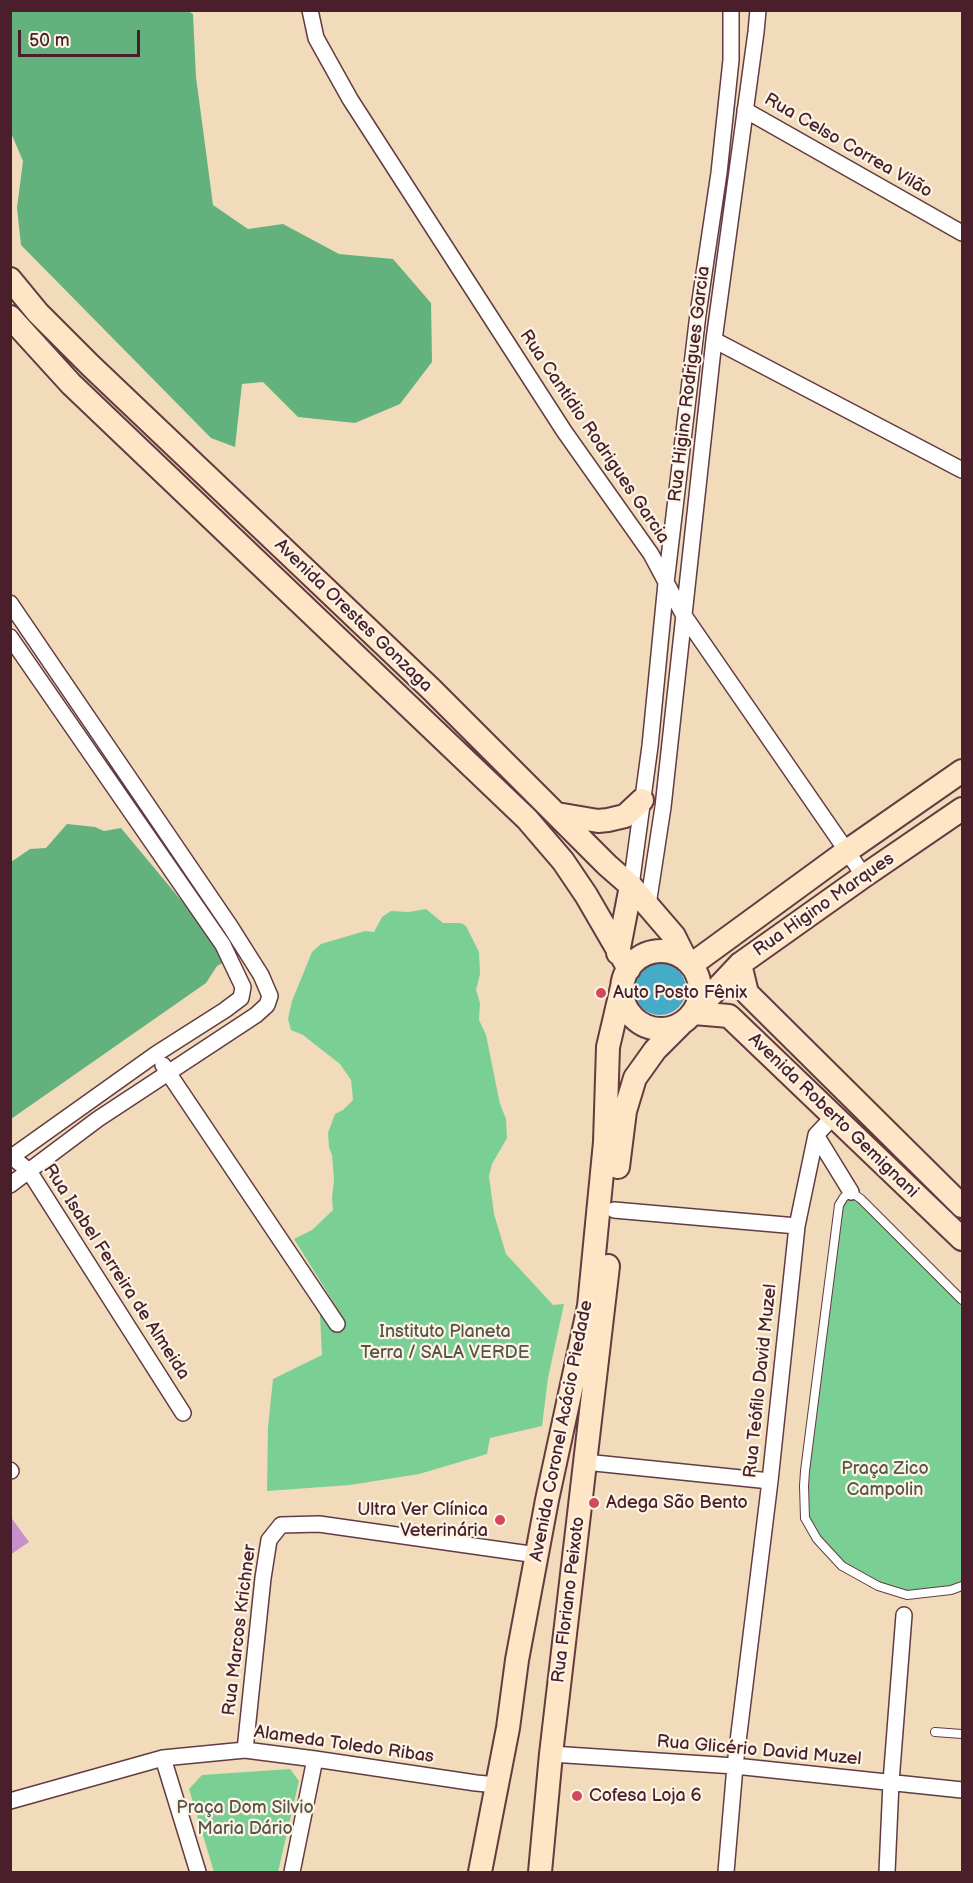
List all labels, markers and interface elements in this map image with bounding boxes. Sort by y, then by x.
scale bar [21,18,142,56]
text: 50 m [29,30,70,51]
street label: Rua Celso Correa Vilão [760,89,936,203]
street label: Rua Higino Rodrigues Garcia [665,265,715,503]
street label: Rua Cantídio Rodrigues Garcia [514,326,674,548]
street label: Avenida Orestes Gonzaga [269,535,437,697]
street label: Rua Higino Marques [749,848,899,962]
place label: Auto Posto Fênix [613,982,748,1004]
marker: Auto Posto Fênix [594,986,608,1000]
street label: Avenida Roberto Gemignani [743,1029,923,1203]
street label: Rua Isabel Ferreira de Almeida [38,1160,194,1384]
street label: Rua Teófilo David Muzel [740,1283,782,1479]
street label: Avenida Coronel Acácio Piedade [526,1299,598,1563]
park label: Instituto Planeta Terra / SALA VERDE [360,1321,530,1364]
park label: Praça Zico Campolin [841,1458,929,1500]
place label: Adega São Bento [606,1492,748,1514]
marker: Adega São Bento [587,1496,601,1510]
place label: Ultra Ver Clínica Veterinária [357,1499,488,1541]
marker: Ultra Ver Clínica Veterinária [493,1513,507,1527]
street label: Rua Floriano Peixoto [548,1516,590,1684]
street label: Rua Marcos Krichner [219,1543,261,1717]
street label: Alameda Toledo Ribas [253,1722,435,1768]
street label: Rua Glicério David Muzel [656,1731,862,1771]
place label: Cofesa Loja 6 [589,1785,701,1807]
marker: Cofesa Loja 6 [570,1789,584,1803]
park label: Praça Dom Silvio Maria Dário [176,1797,314,1840]

